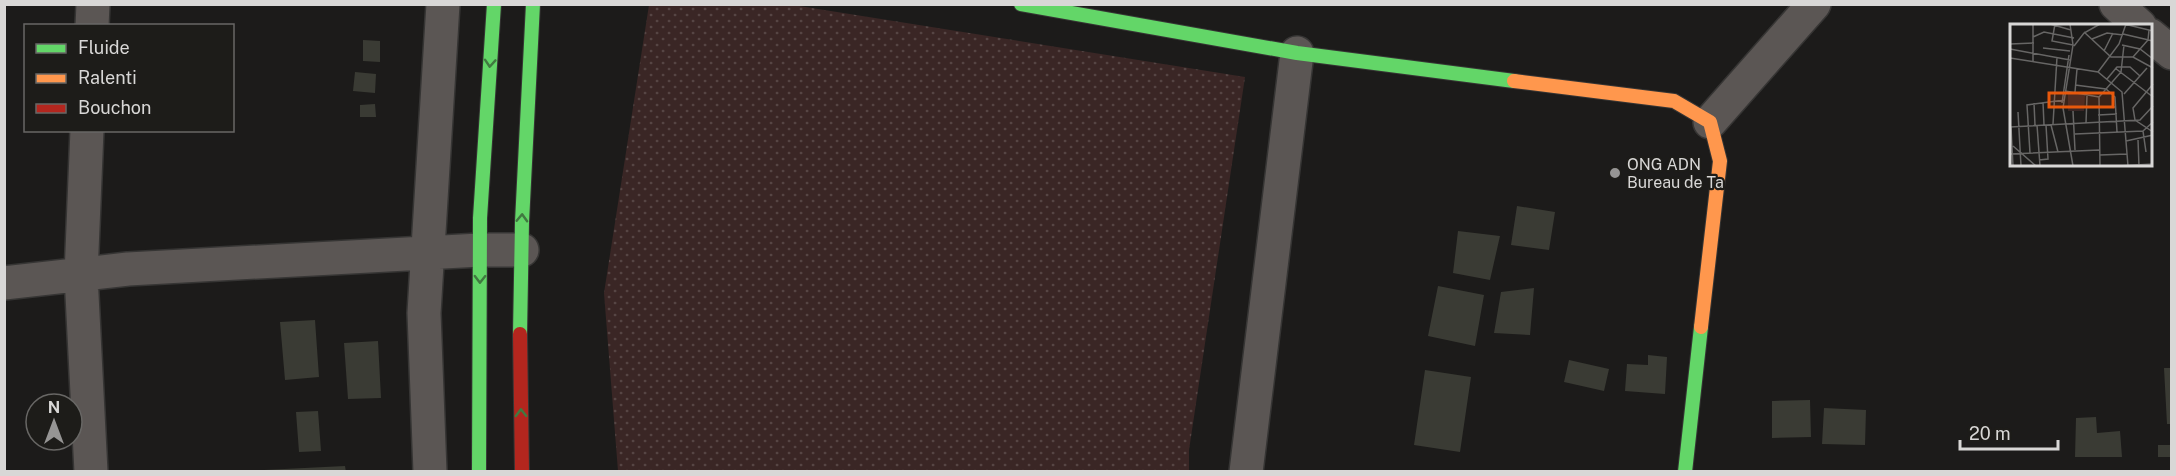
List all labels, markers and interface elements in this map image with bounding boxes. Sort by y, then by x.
legend [24,24,234,132]
inset map [2010,24,2152,166]
text: Fluide [78,37,130,58]
one-way arrow [484,58,497,67]
text: Ralenti [78,67,137,88]
text: Bouchon [78,97,151,118]
place label: ONG ADN Bureau de Ta [1627,155,1724,192]
marker: ONG ADN Bureau de Ta [1608,166,1622,180]
one-way arrow [516,214,528,223]
one-way arrow [474,274,486,283]
north arrow [24,392,84,452]
text: N [48,398,60,417]
one-way arrow [514,409,527,418]
scale bar [1960,413,2058,451]
text: 20 m [1969,423,2011,444]

